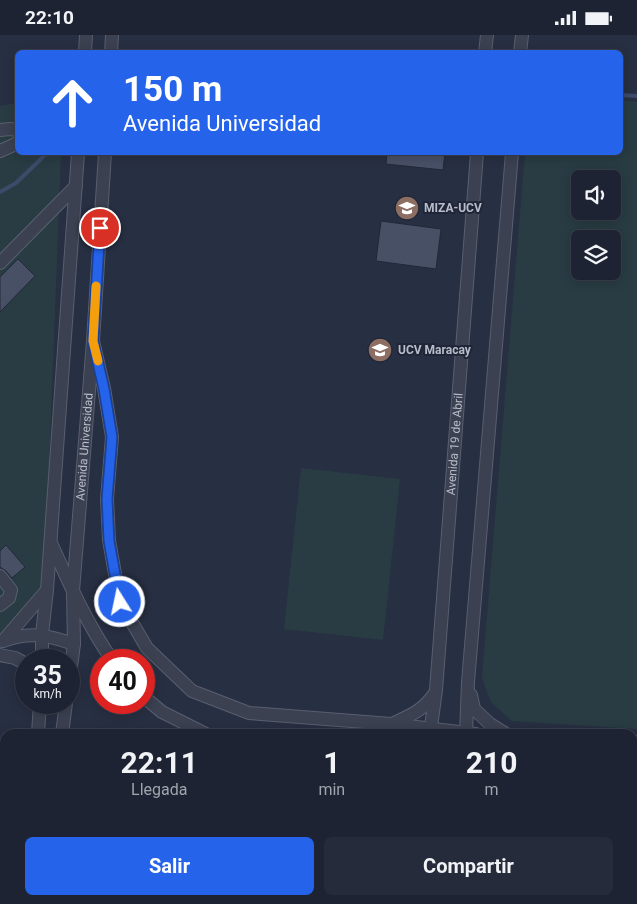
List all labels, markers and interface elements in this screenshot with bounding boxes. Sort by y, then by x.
text: 22:10 [25,6,74,29]
text: 150 m [123,69,222,110]
icon: ahead [40,70,105,135]
text: Avenida Universidad [123,111,321,136]
map controls [571,170,621,280]
button: sound [571,170,621,220]
school or university icon: MIZA-UCV [394,195,420,221]
place label: MIZA-UCV [424,201,482,215]
pin [79,207,121,249]
icon: arrive [86,214,114,242]
button: layers [571,230,621,280]
school or university icon: UCV Maracay [367,337,393,363]
place label: UCV Maracay [398,343,472,357]
street label: Avenida Universidad [73,392,96,501]
street label: Avenida 19 de Abril [444,392,466,496]
position arrow [93,575,145,627]
speed limit sign: 40 [90,649,155,714]
text: 35 [33,661,62,690]
text: km/h [33,687,62,701]
text: 22:11 [121,745,198,780]
text: 1 [323,745,340,780]
text: 210 [466,745,517,780]
text: Llegada [131,780,187,799]
text: min [318,780,345,799]
text: m [485,780,499,799]
button: Salir [25,837,314,895]
button: Compartir [324,837,613,895]

